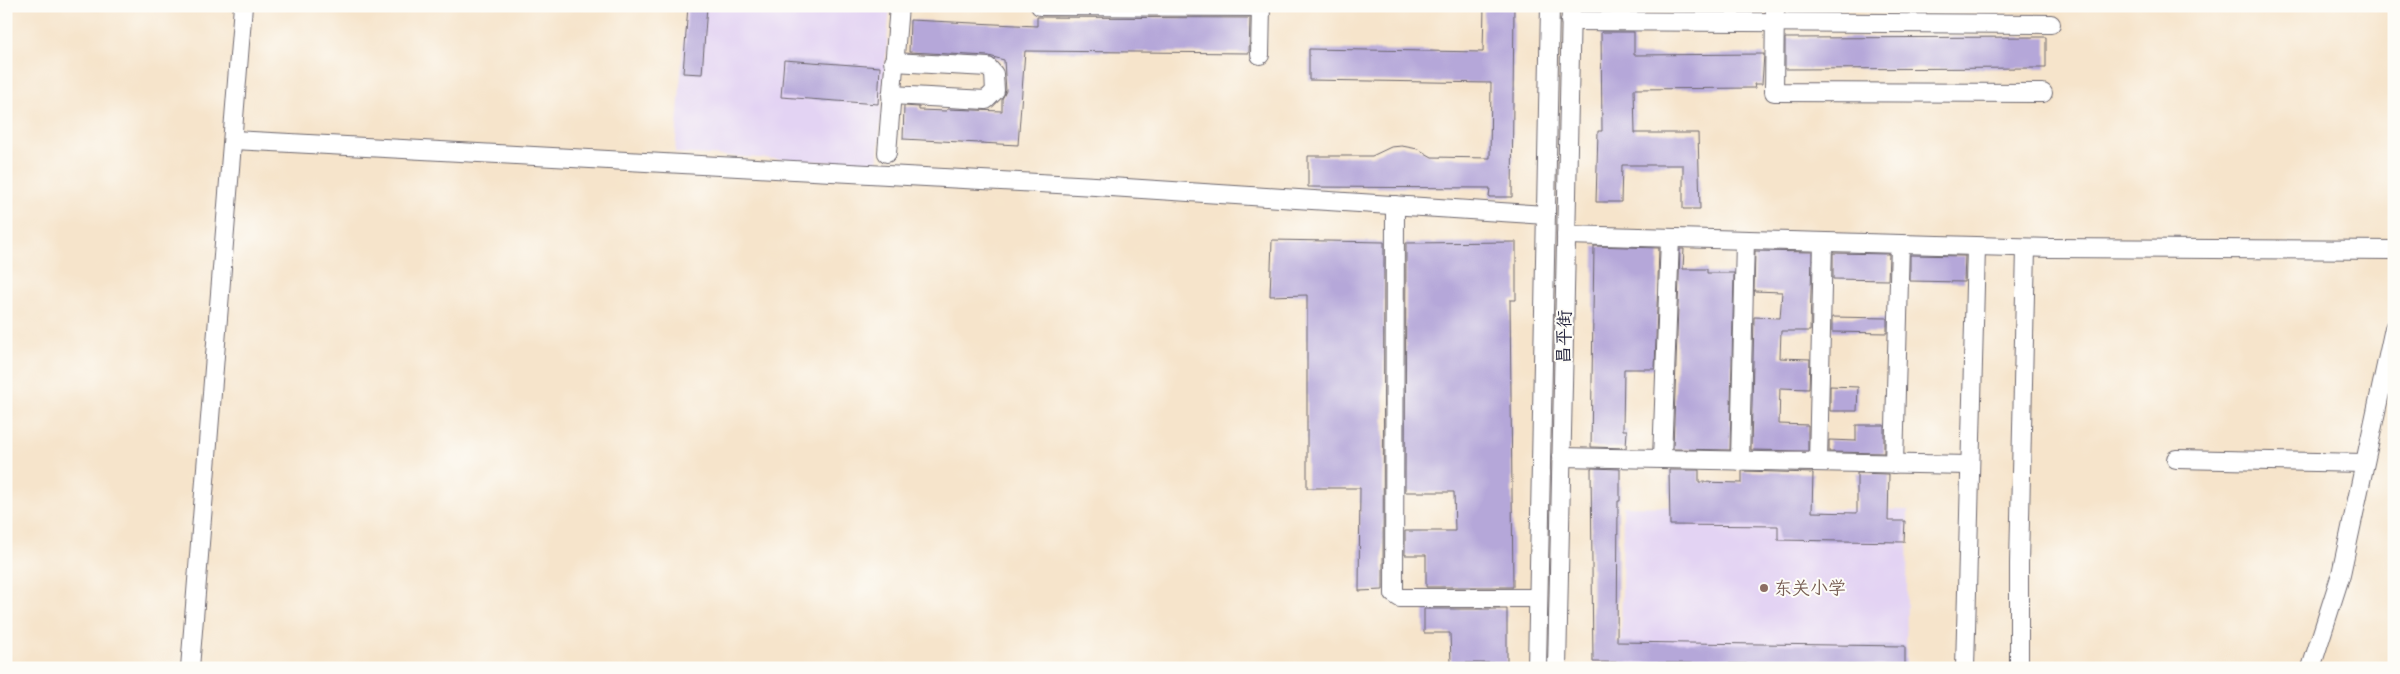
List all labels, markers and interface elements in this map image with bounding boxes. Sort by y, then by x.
street label: 昌平街 [1553,310,1575,364]
place label: 东关小学 [1774,577,1846,599]
marker: 东关小学 [1758,582,1770,594]

